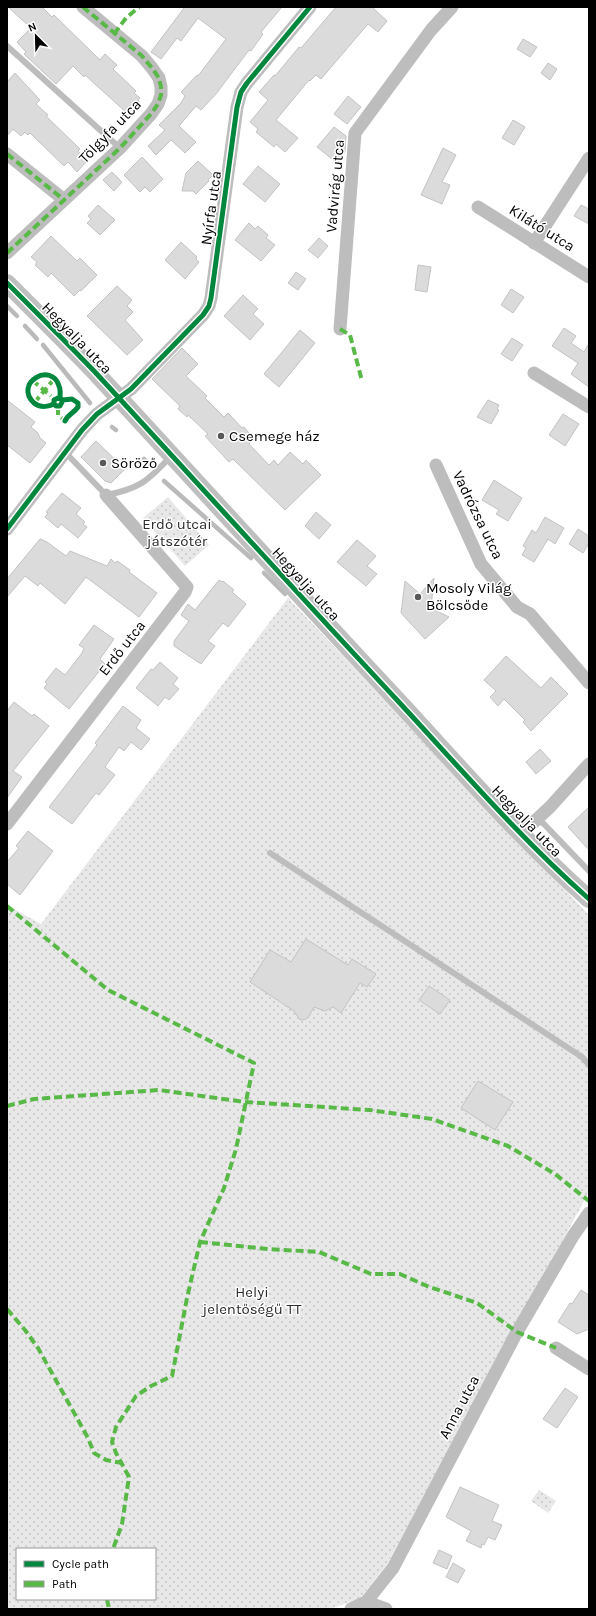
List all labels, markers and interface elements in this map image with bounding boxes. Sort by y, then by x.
north arrow [16,16,56,56]
text: N [26,20,38,35]
street label: Tölgyfa utca [75,95,145,167]
street label: Vadvirág utca [322,139,348,233]
street label: Nyírfa utca [197,170,225,246]
street label: Kilátó utca [506,201,578,255]
street label: Hegyalja utca [38,298,116,378]
place label: Csemege ház [229,427,320,445]
marker: Csemege ház [216,431,226,441]
place label: Söröző [111,454,157,472]
marker: Söröző [98,458,108,468]
street label: Vadrózsa utca [449,468,507,562]
park label: Erdő utcai játszótér [142,515,212,550]
street label: Hegyalja utca [268,543,344,625]
place label: Mosoly Világ Bölcsőde [426,579,512,614]
marker: Mosoly Világ Bölcsőde [413,592,423,602]
street label: Erdő utca [95,617,149,679]
street label: Hegyalja utca [488,781,566,861]
park label: Helyi jelentőségű TT [201,1283,302,1318]
street label: Anna utca [435,1372,483,1442]
legend [16,1548,156,1600]
text: Cycle path [52,1557,109,1571]
text: Path [52,1577,77,1591]

